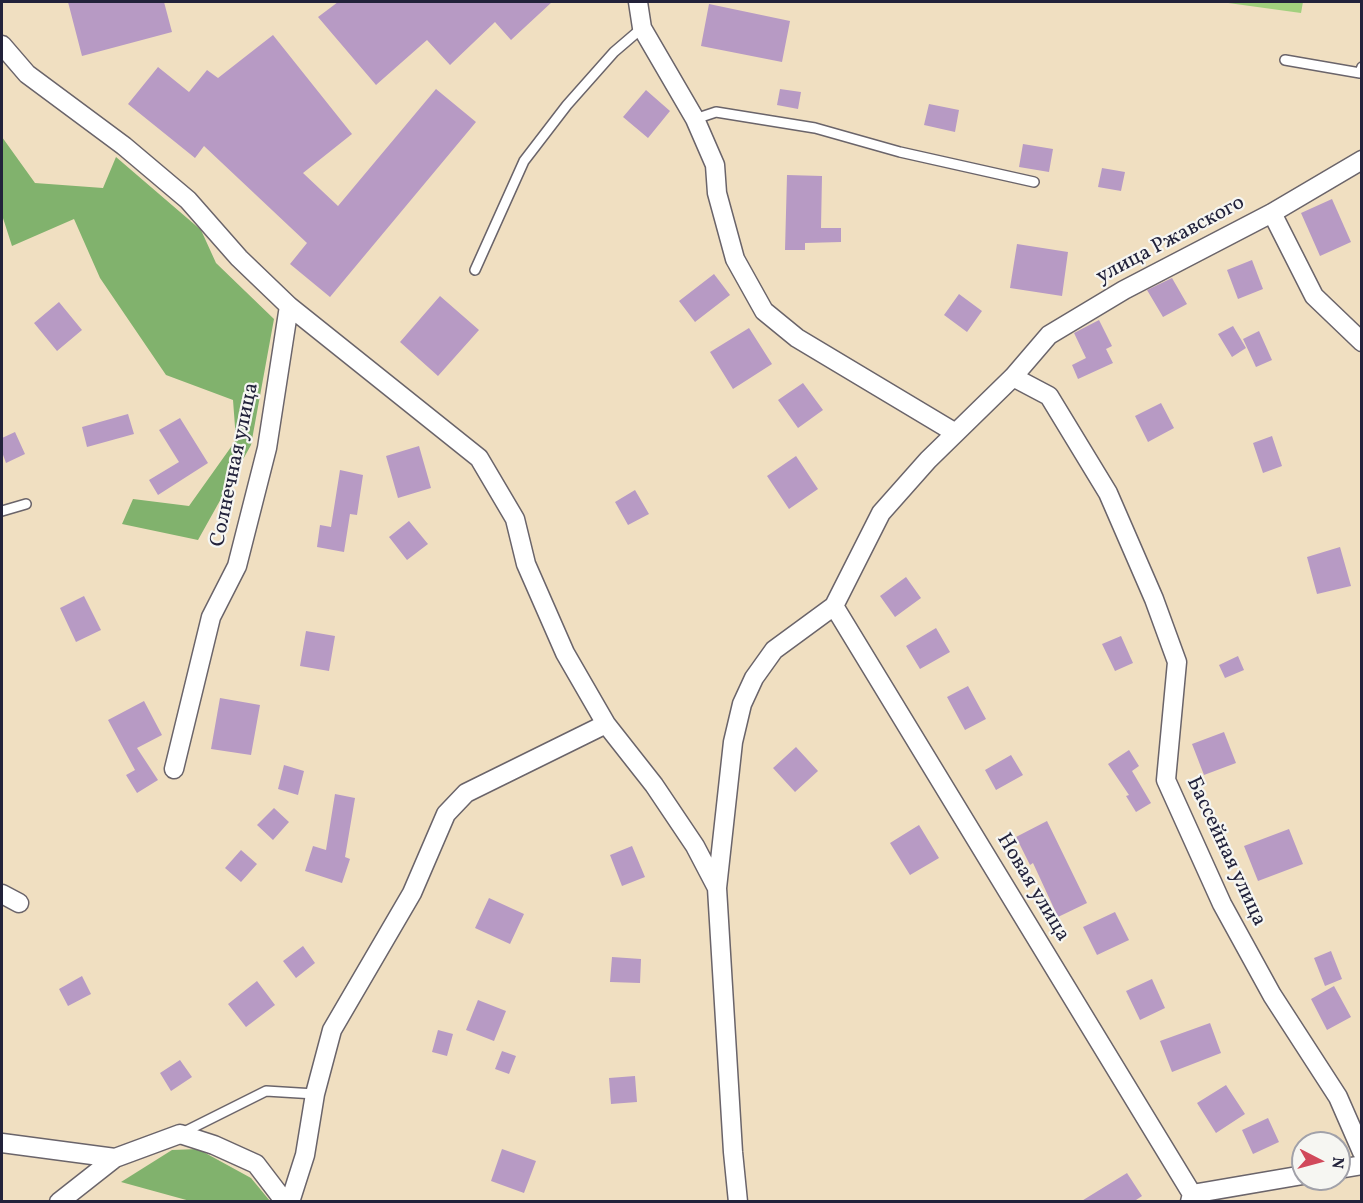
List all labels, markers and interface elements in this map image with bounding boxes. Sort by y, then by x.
street label: улица Ржавского [1093,191,1249,291]
street label: Солнечная улица [206,381,266,549]
street label: Бассейная улица [1179,773,1271,931]
street label: Новая улица [990,829,1074,947]
north arrow [1291,1131,1351,1191]
text: N [1325,1156,1348,1170]

